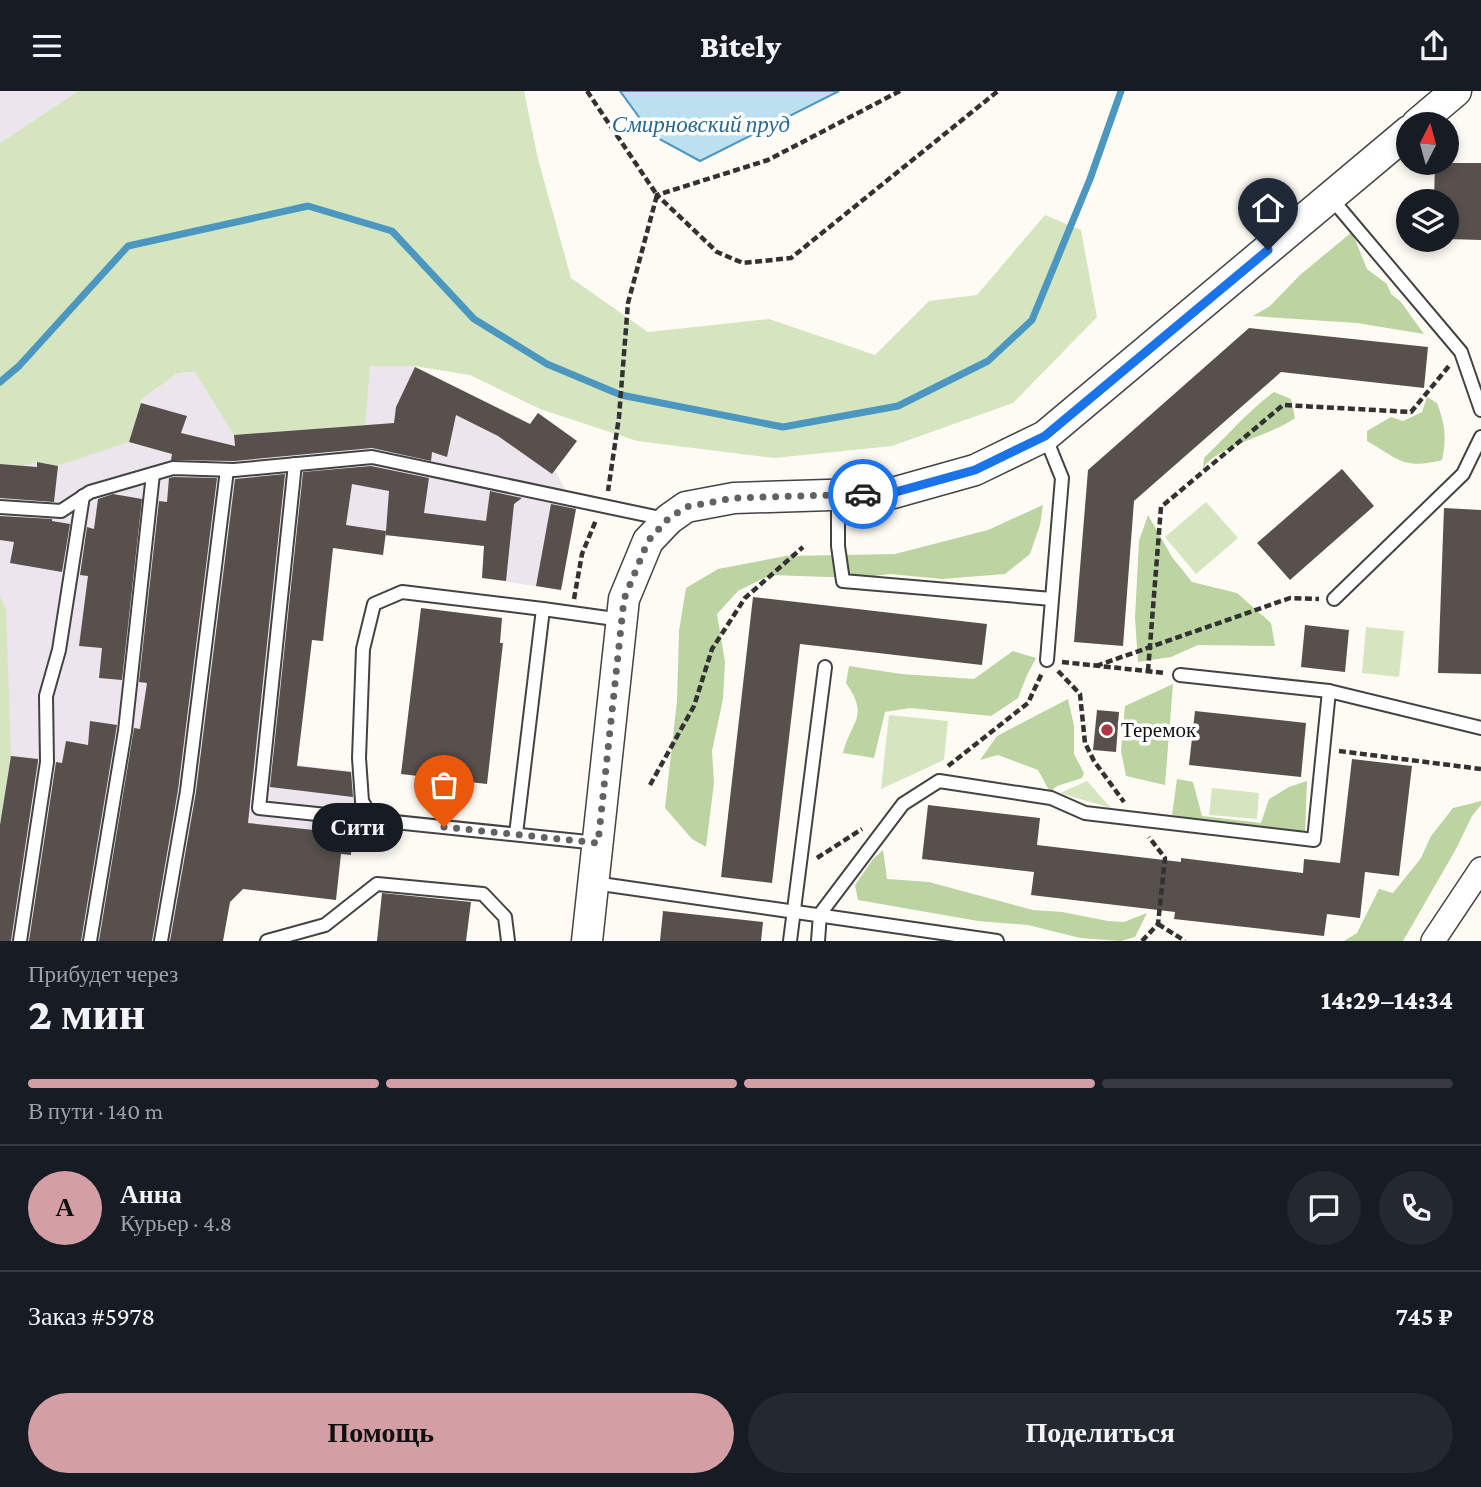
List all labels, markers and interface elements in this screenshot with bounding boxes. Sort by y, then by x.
icon: menu [28,27,66,65]
icon: share [1415,27,1453,65]
text: Bitely [700,28,781,64]
water label: Смирновский пруд [612,111,790,137]
north arrow [1396,112,1460,175]
map controls [1396,112,1459,252]
pin [1238,178,1298,250]
icon: home [1249,189,1287,227]
button: layers [1396,189,1459,252]
courier [828,459,898,529]
icon: car [844,475,882,513]
place label: Теремок [1121,718,1197,742]
marker: Теремок [1099,722,1115,738]
pin [414,755,474,827]
icon: bag [425,766,463,804]
callout: Сити [311,803,402,851]
text: Сити [330,814,385,840]
text: Прибудет через [28,961,178,987]
text: 14:29–14:34 [1321,986,1453,1015]
text: 2 мин [28,988,145,1039]
text: В пути · 140 m [28,1098,163,1124]
button: chat [1287,1171,1361,1245]
button: phone [1379,1171,1453,1245]
text: Анна [120,1180,182,1209]
text: А [56,1193,74,1222]
text: Курьер · 4.8 [120,1210,232,1236]
text: Заказ #5978 [28,1302,155,1331]
text: 745 ₽ [1396,1302,1453,1331]
button: Помощь [28,1393,734,1473]
button: Поделиться [748,1393,1453,1473]

